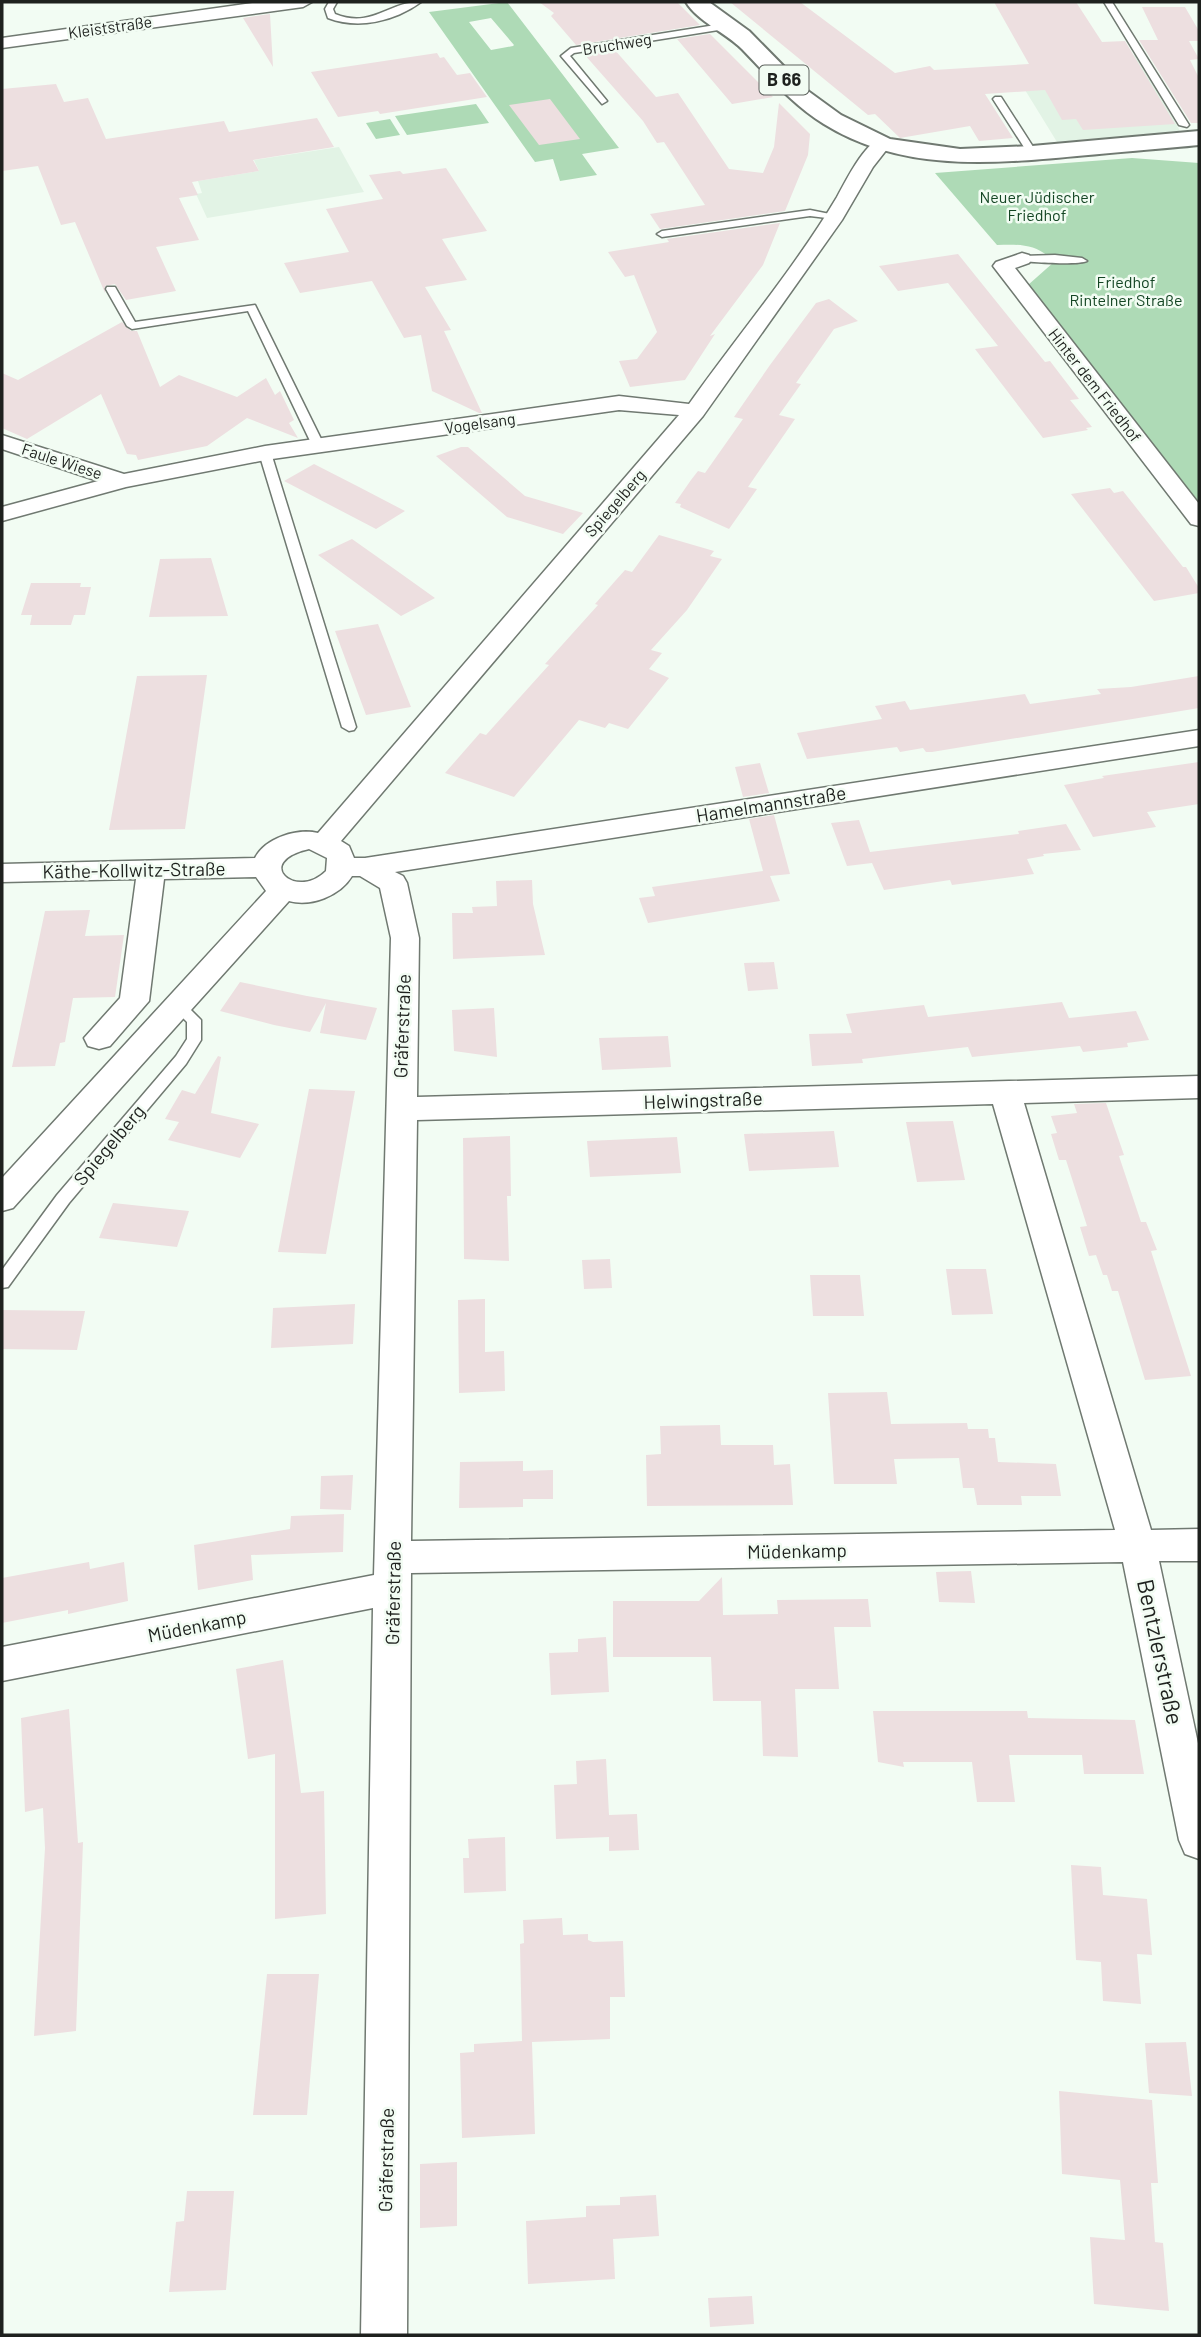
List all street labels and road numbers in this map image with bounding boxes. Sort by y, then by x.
street label: Kleiststraße [67,11,153,42]
street label: Bruchweg [581,29,653,58]
road number: B 66 [760,66,808,94]
street label: Hinter dem Friedhof [1045,324,1146,446]
street label: Vogelsang [443,408,516,437]
street label: Faule Wiese [20,439,105,482]
street label: Spiegelberg [580,465,649,540]
street label: Hamelmannstraße [694,780,848,827]
street label: Käthe-Kollwitz-Straße [42,856,226,883]
street label: Gräferstraße [388,973,415,1079]
street label: Helwingstraße [643,1086,763,1113]
street label: Spiegelberg [68,1100,149,1190]
street label: Müdenkamp [747,1538,847,1563]
street label: Gräferstraße [380,1541,405,1645]
street label: Bentzlerstraße [1132,1576,1190,1727]
street label: Müdenkamp [146,1605,248,1646]
street label: Gräferstraße [373,2108,398,2212]

